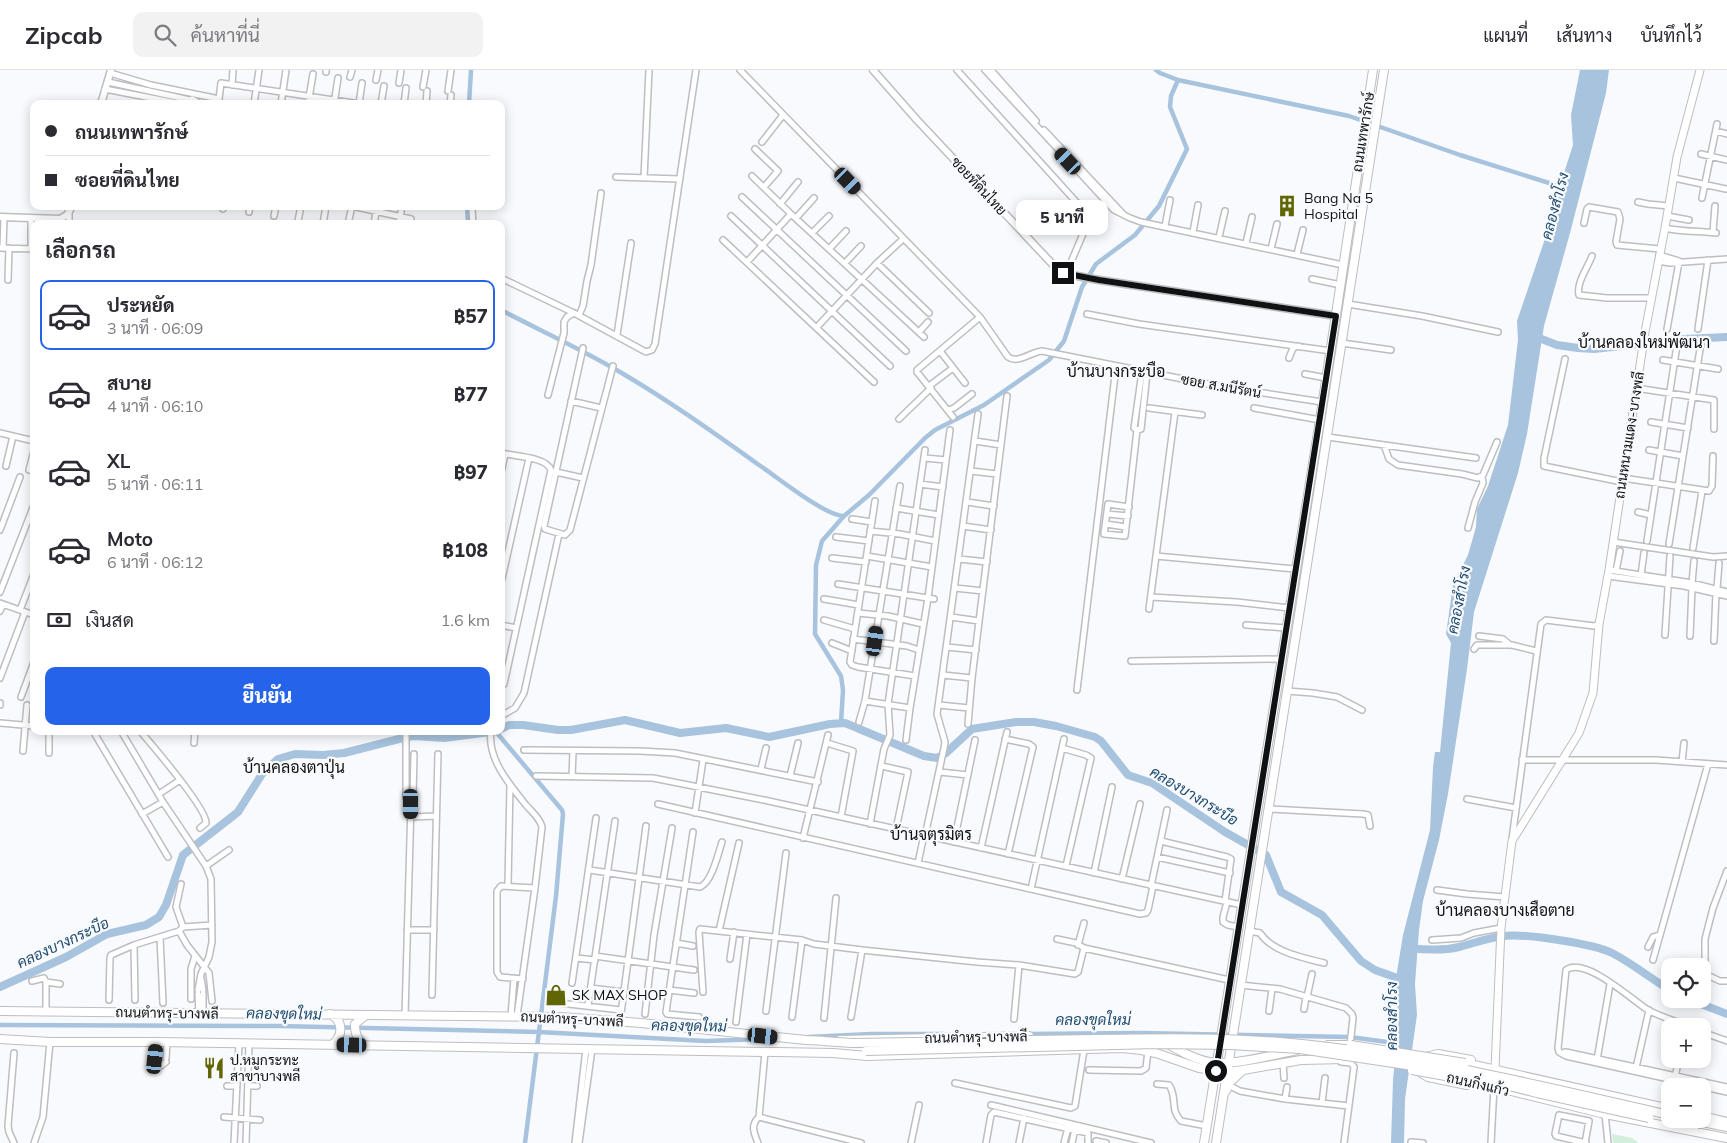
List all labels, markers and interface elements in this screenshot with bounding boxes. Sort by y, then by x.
search box [133,12,483,57]
text: Zipcab [25,20,103,50]
icon: search [151,21,179,49]
text: ค้นหาที่นี่ [191,23,260,47]
text: แผนที่ [1483,24,1528,47]
text: เส้นทาง [1556,24,1612,47]
text: บันทึกไว้ [1640,24,1702,47]
street label: ถนนเทพารักษ์ [1348,90,1378,173]
text: ถนนเทพารักษ์ [75,120,188,144]
car [1052,145,1083,177]
street label: ซอยที่ดินไทย [947,151,1013,219]
car [832,165,863,197]
text: ซอยที่ดินไทย [75,168,180,192]
water label: คลองสำโรง [1536,170,1573,242]
place label: Bang Na 5 Hospital [1304,189,1373,223]
building icon: Bang Na 5 Hospital [1274,193,1300,219]
callout: 5 นาที [1017,200,1109,236]
text: 5 นาที [1040,207,1084,227]
text: เลือกรถ [45,236,116,264]
route end [1052,262,1074,284]
icon: car [47,293,92,338]
text: ประหยัด [107,293,175,317]
text: ฿57 [454,304,488,328]
text: 3 นาที · 06:09 [107,318,203,338]
district label: บ้านคลองใหม่พัฒนา [1578,331,1710,352]
district label: บ้านบางกระบือ [1067,361,1165,381]
street label: ซอย ส.มนีรัตน์ [1179,370,1263,402]
street label: ถนนหนามแดง-บางพลี [1610,370,1648,500]
icon: car [47,371,92,416]
text: สบาย [107,371,152,395]
text: ฿77 [454,382,488,406]
text: 4 นาที · 06:10 [107,396,203,416]
icon: car [47,449,92,494]
text: XL [107,449,130,473]
text: ฿97 [454,460,488,484]
text: 5 นาที · 06:11 [107,474,203,494]
icon: car [47,527,92,572]
text: Moto [107,527,153,551]
text: ฿108 [442,538,488,562]
text: 6 นาที · 06:12 [107,552,203,572]
water label: คลองสำโรง [1443,564,1474,636]
icon: cash [45,606,73,634]
text: เงินสด [85,608,134,632]
text: 1.6 km [441,610,490,630]
car [865,625,884,657]
button: ยืนยัน [45,667,490,725]
district label: บ้านคลองตาปุ่น [243,757,345,779]
water label: คลองบางกระบือ [1147,762,1242,829]
car [403,789,418,819]
district label: บ้านจตุรมิตร [890,824,972,846]
district label: บ้านคลองบางเสือตาย [1435,900,1575,920]
water label: คลองบางกระบือ [14,913,112,972]
map controls [1661,958,1711,1128]
button: locate [1661,958,1711,1008]
water label: คลองสำโรง [1382,981,1401,1051]
shop icon: SK MAX SHOP [543,982,569,1008]
place label: SK MAX SHOP [572,986,667,1004]
street label: ถนนตำหรุ-บางพลี [115,1003,219,1024]
water label: คลองขุดใหม่ [246,1003,323,1026]
street label: ถนนตำหรุ-บางพลี [520,1007,624,1032]
water label: คลองขุดใหม่ [1055,1010,1132,1031]
water label: คลองขุดใหม่ [651,1015,728,1038]
button: + [1661,1018,1711,1068]
car [747,1027,778,1045]
street label: ถนนตำหรุ-บางพลี [924,1027,1028,1048]
car [336,1037,367,1053]
car [145,1043,164,1075]
place label: ป.หมูกระทะ สาขาบางพลี [230,1051,300,1085]
restaurant icon: ป.หมูกระทะ สาขาบางพลี [201,1055,227,1081]
route start [1205,1060,1227,1082]
street label: ถนนกิ่งแก้ว [1445,1066,1512,1100]
button: − [1661,1078,1711,1128]

